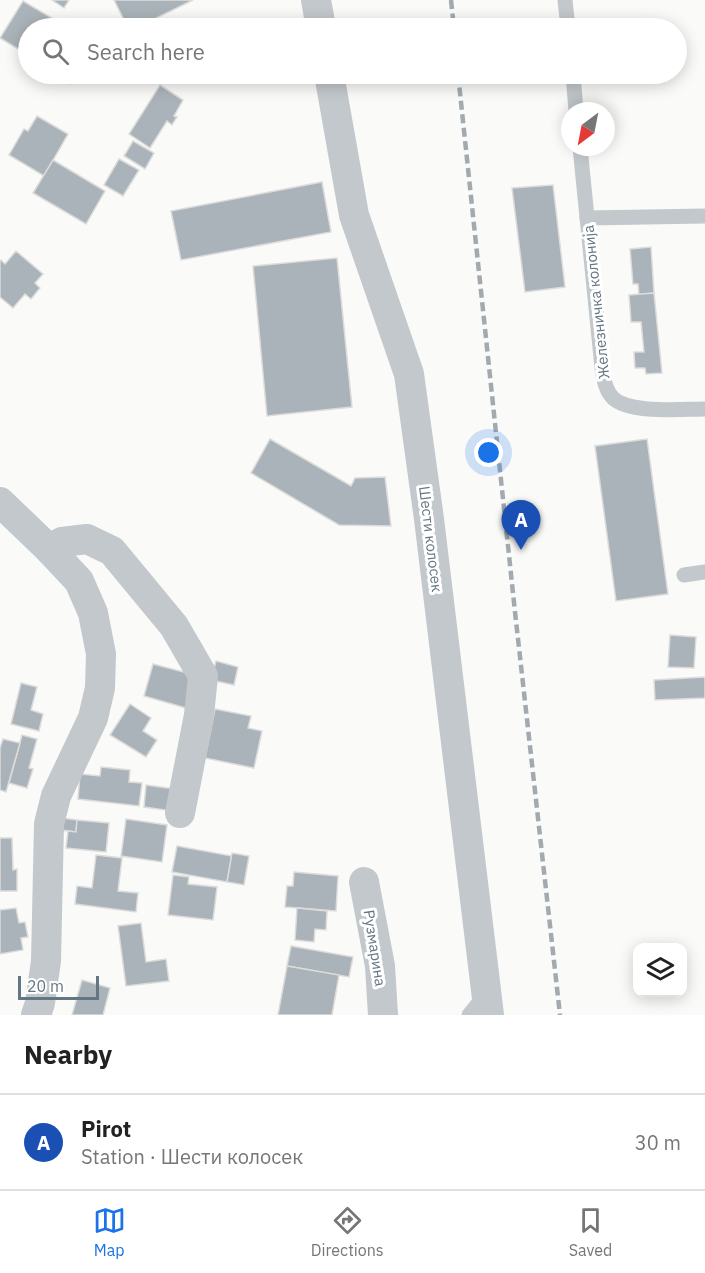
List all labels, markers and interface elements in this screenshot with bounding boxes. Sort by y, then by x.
search box [18,18,687,84]
icon: search [39,35,72,68]
text: Search here [87,37,205,66]
north arrow [561,102,615,156]
street label: Железничка колонија [578,224,614,380]
your location [474,438,503,467]
street label: Шести колосек [415,485,447,593]
pin: A [502,500,540,550]
street label: Рузмарина [360,908,390,988]
map controls [633,943,687,997]
button: layers [633,943,687,997]
scale bar [18,973,99,1000]
text: 20 m [27,976,64,996]
text: Nearby [24,1037,112,1071]
text: Pirot [81,1114,131,1143]
text: A [37,1129,50,1156]
text: 30 m [635,1129,681,1156]
text: Station · Шести колосек [81,1143,303,1170]
tab: Map [93,1204,126,1260]
tab: Directions [311,1204,384,1260]
tab: Saved [569,1204,612,1260]

